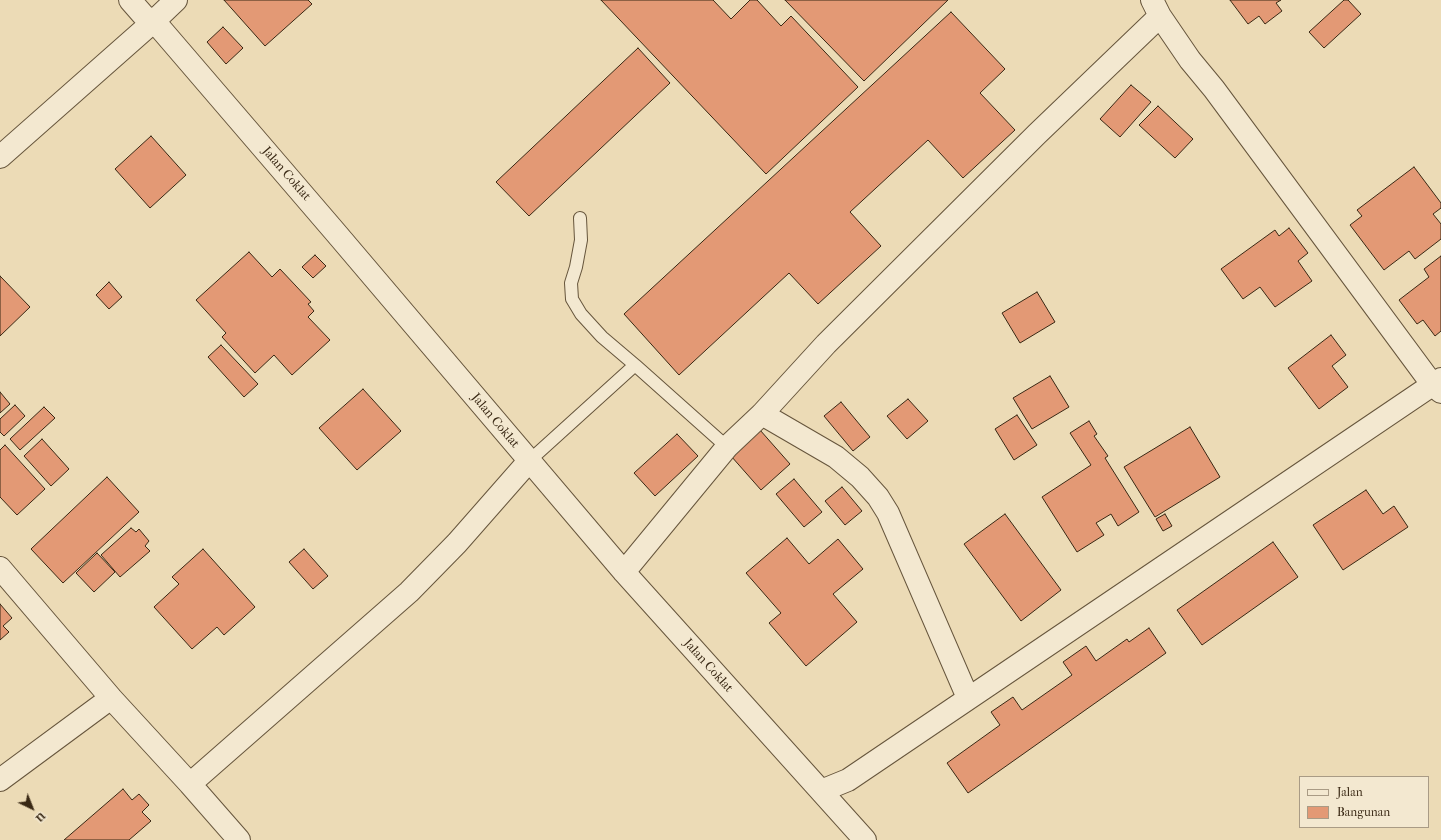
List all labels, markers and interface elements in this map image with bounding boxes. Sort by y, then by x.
street label: Jalan Coklat [258,144,314,204]
street label: Jalan Coklat [468,390,522,452]
street label: Jalan Coklat [680,636,736,696]
legend [1299,776,1429,828]
text: Jalan [1337,785,1363,799]
north arrow [12,788,52,828]
text: Bangunan [1337,805,1390,819]
text: U [33,809,48,825]

